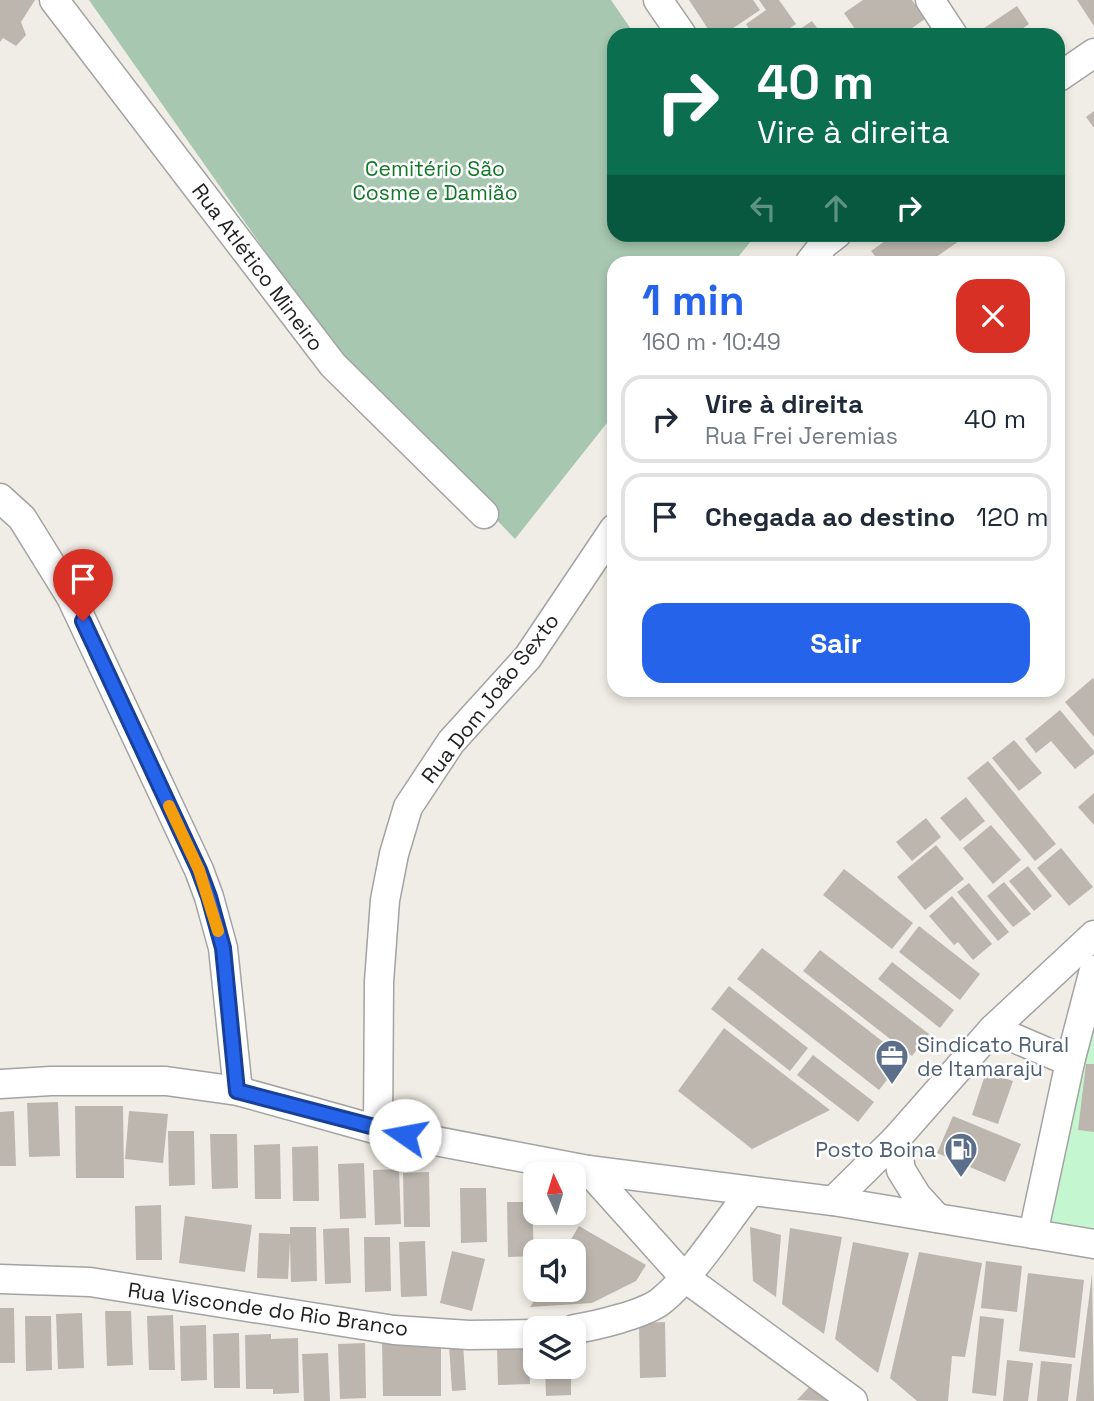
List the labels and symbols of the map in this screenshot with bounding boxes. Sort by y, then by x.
park label: Cemitério São Cosme e Damião [352,155,518,206]
street label: Rua Atlético Mineiro [186,178,330,356]
pin [53,549,113,621]
street label: Rua Dom João Sexto [415,608,565,788]
place label: Sindicato Rural de Itamaraju [917,1031,1069,1082]
office icon: Sindicato Rural de Itamaraju [873,1037,911,1086]
position arrow [368,1098,442,1172]
fuel station icon: Posto Boina [942,1130,980,1179]
place label: Posto Boina [815,1136,936,1163]
north arrow [523,1162,586,1225]
street label: Rua Visconde do Rio Branco [126,1276,410,1342]

